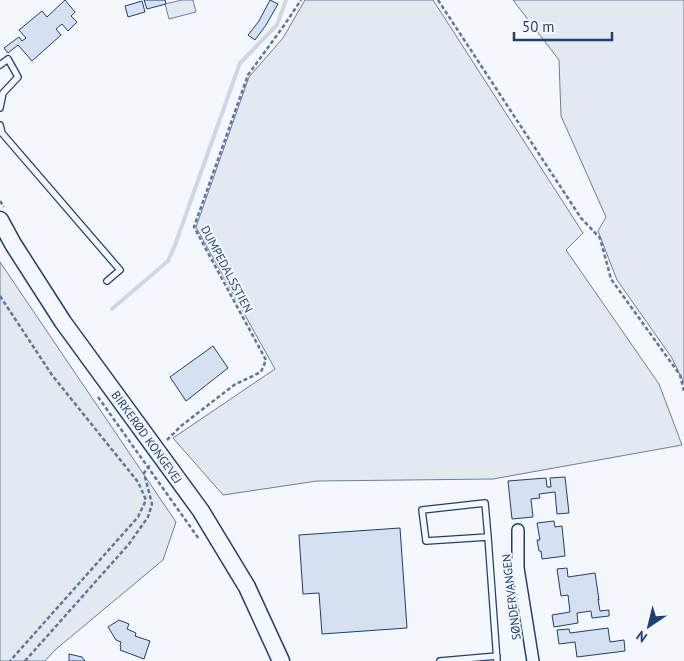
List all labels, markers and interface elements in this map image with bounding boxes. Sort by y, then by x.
scale bar [514,10,612,42]
text: 50 m [522,17,555,36]
street label: DUMPEDALSSTIEN [198,223,256,315]
street label: BIRKERØD KONGEVEJ [108,388,186,486]
street label: SØNDERVANGEN [498,553,524,641]
north arrow [624,601,674,651]
text: N [633,627,650,647]

